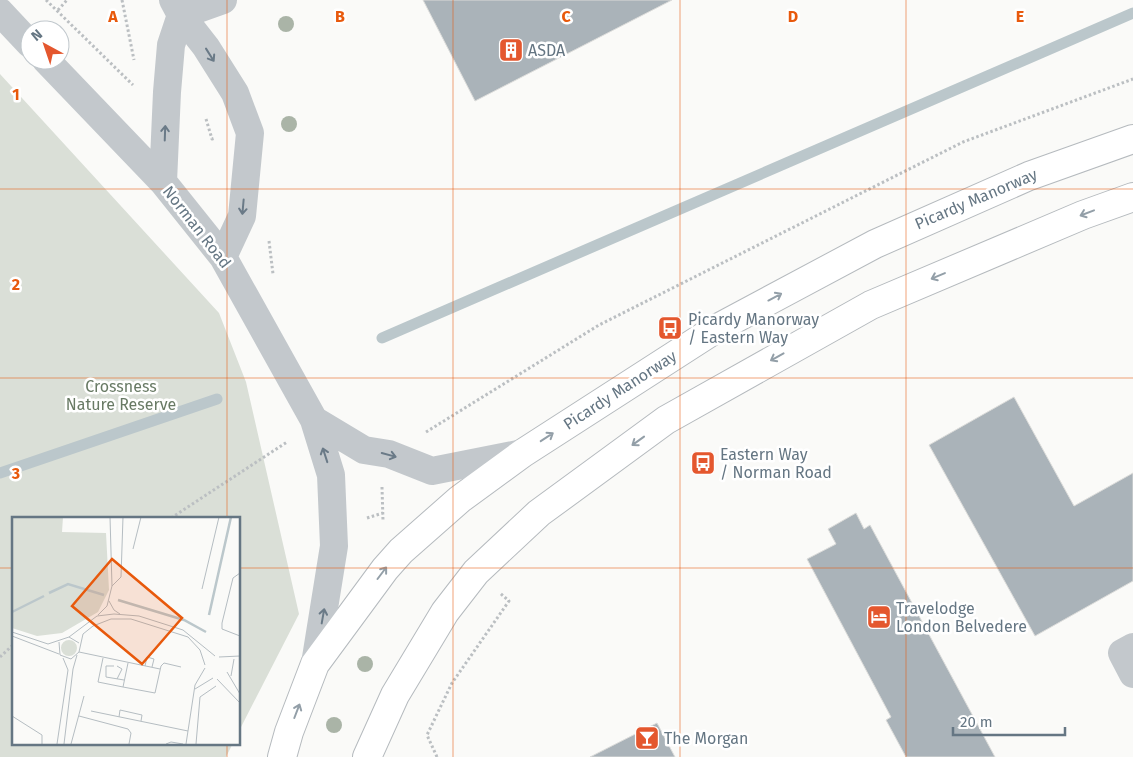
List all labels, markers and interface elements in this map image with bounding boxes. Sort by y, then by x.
text: A [107,7,118,26]
text: B [335,7,345,26]
text: C [561,7,571,26]
text: D [788,7,798,26]
text: E [1016,7,1024,26]
north arrow [20,20,70,70]
text: N [28,26,46,45]
building icon: ASDA [498,37,524,63]
place label: ASDA [528,41,566,60]
one-way arrow [206,47,216,61]
text: 1 [12,85,20,104]
one-way arrow [160,126,169,142]
street label: Picardy Manorway [912,165,1040,233]
street label: Norman Road [159,182,235,272]
one-way arrow [238,199,248,215]
one-way arrow [1080,209,1095,218]
one-way arrow [930,273,945,282]
text: 2 [12,275,20,294]
one-way arrow [767,292,782,302]
place label: Picardy Manorway / Eastern Way [688,310,819,347]
bus stop icon: Picardy Manorway / Eastern Way [657,315,683,341]
street label: Picardy Manorway [560,346,680,434]
one-way arrow [770,353,785,363]
park label: Crossness Nature Reserve [66,377,176,414]
one-way arrow [539,432,553,442]
one-way arrow [631,436,645,446]
place label: Eastern Way / Norman Road [720,445,832,482]
one-way arrow [320,448,329,464]
one-way arrow [380,450,396,460]
bus stop icon: Eastern Way / Norman Road [690,450,716,476]
text: 3 [11,464,20,483]
inset map [12,517,240,744]
one-way arrow [376,567,387,580]
place label: Travelodge London Belvedere [896,599,1027,636]
hotel icon: Travelodge London Belvedere [866,604,892,630]
one-way arrow [318,608,328,624]
one-way arrow [293,703,302,719]
scale bar [953,704,1066,736]
text: 20 m [960,713,993,731]
bar icon: The Morgan [634,725,660,751]
place label: The Morgan [664,729,748,748]

